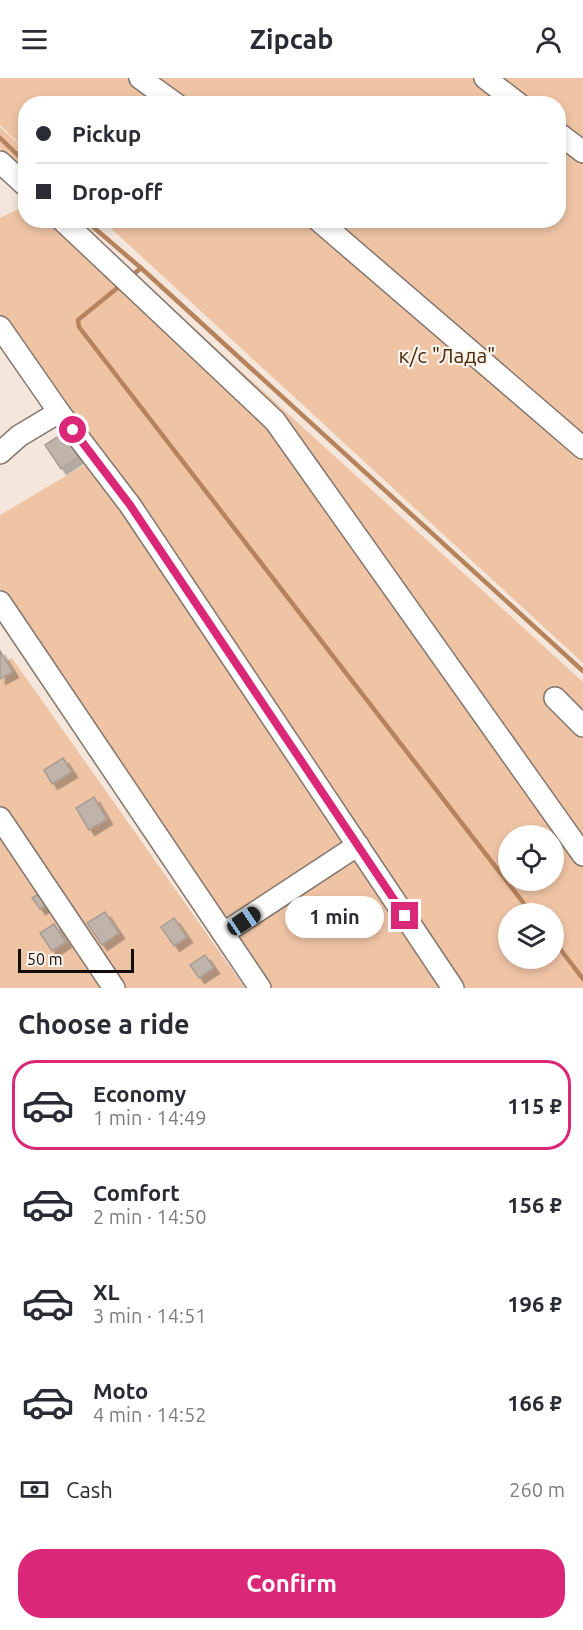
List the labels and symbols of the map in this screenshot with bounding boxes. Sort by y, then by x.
park label: к/с "Лада" [399,343,495,367]
route start [59,416,86,443]
callout: 1 min [285,895,384,937]
route end [391,902,418,929]
car [224,903,264,939]
scale bar [18,946,134,974]

